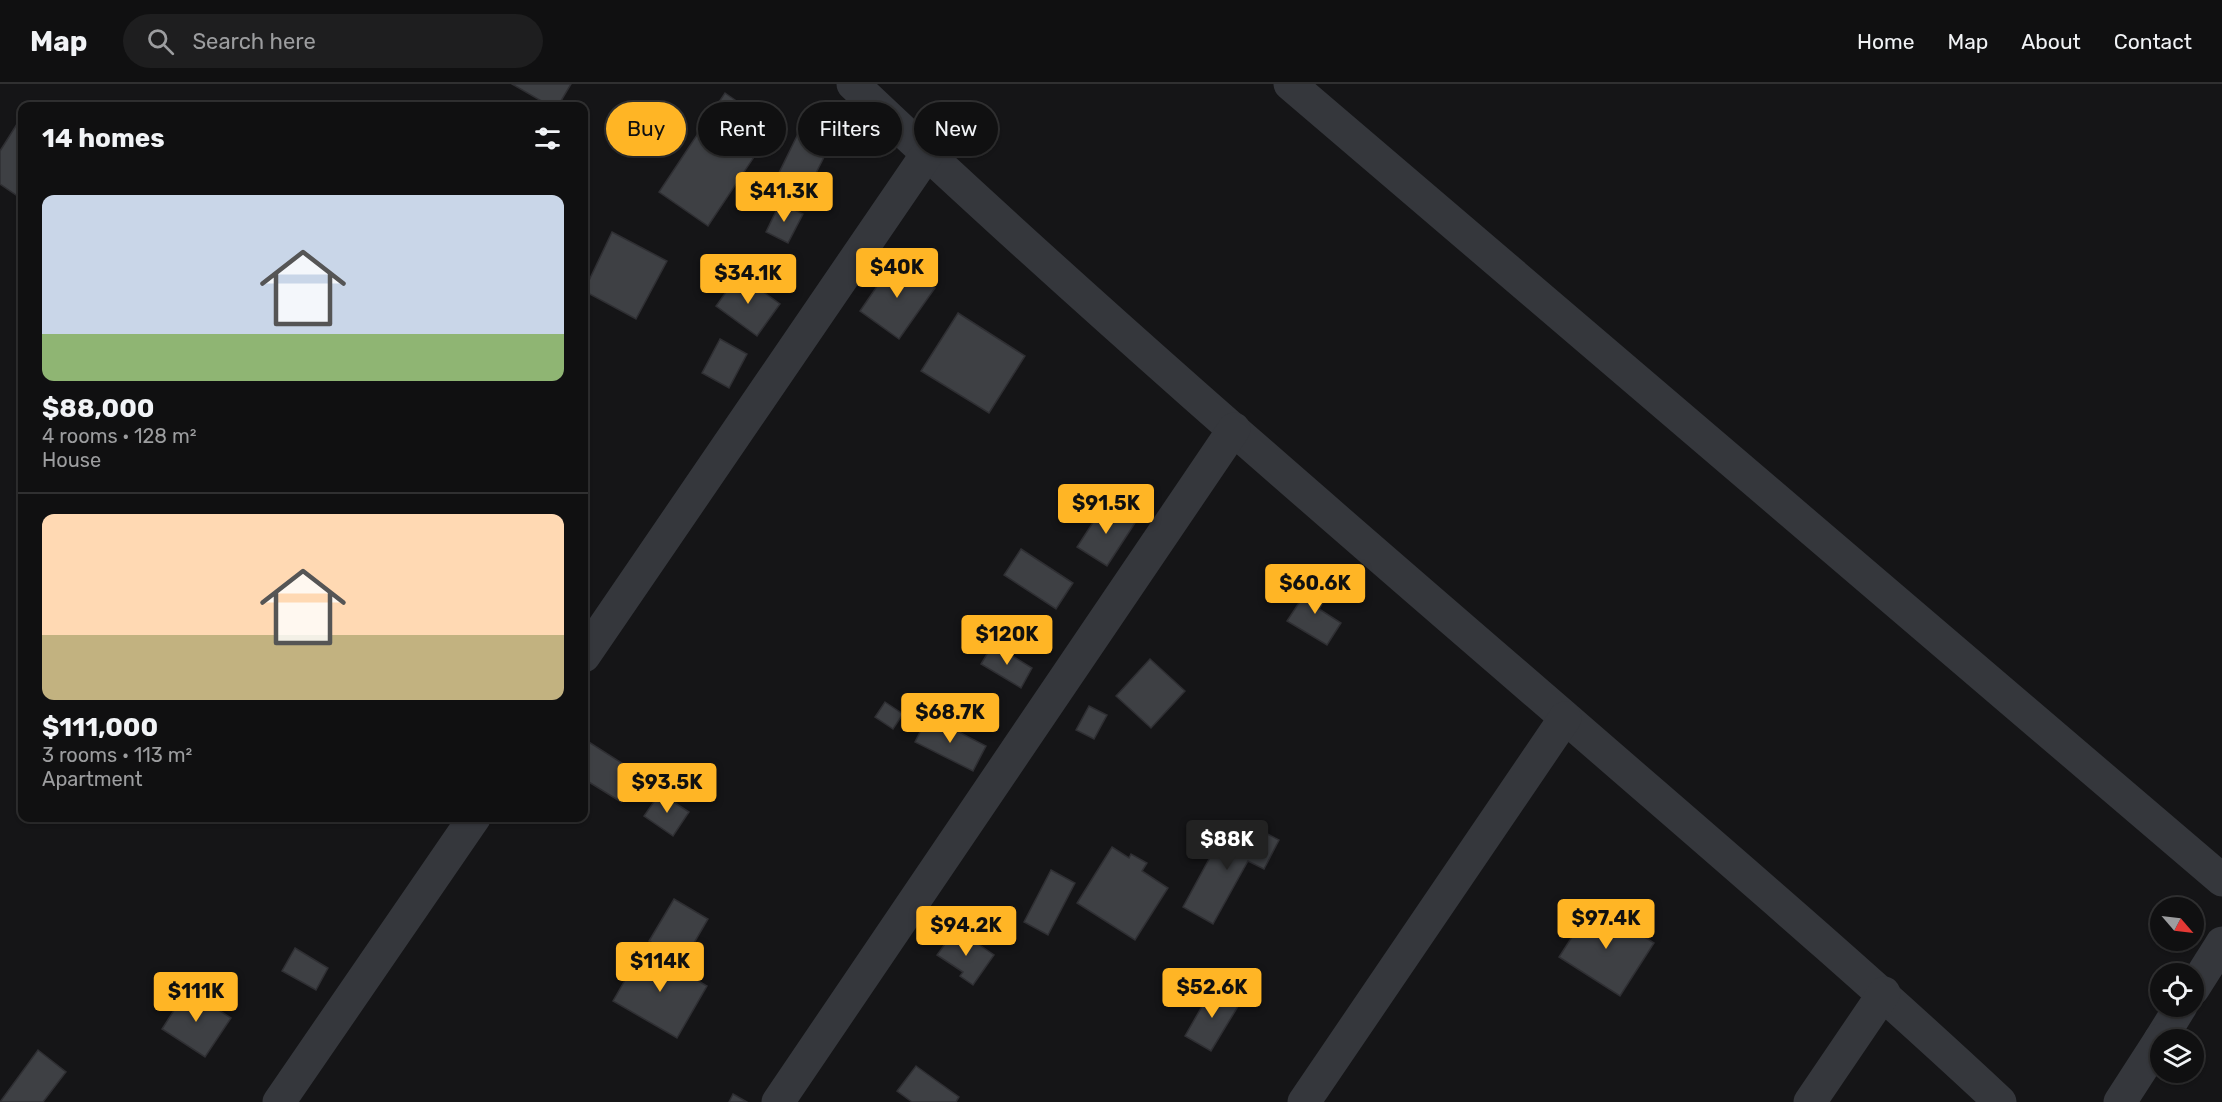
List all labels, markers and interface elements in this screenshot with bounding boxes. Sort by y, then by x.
search box [123,14,543,68]
text: Map [30,25,87,58]
icon: search [144,25,177,58]
text: Search here [192,28,316,55]
text: Home [1857,29,1914,54]
text: Map [1947,29,1988,54]
text: About [2021,29,2081,54]
text: Contact [2114,29,2192,54]
chip: Buy [606,102,686,156]
chip: Rent [698,102,786,156]
chip: Filters [798,102,902,156]
chip: New [914,102,998,156]
icon: filters [531,122,564,155]
text: 14 homes [42,123,165,154]
pin: $41.3K [735,172,833,223]
text: $41.3K [750,179,818,203]
icon: home [249,234,357,342]
pin: $40K [861,248,933,299]
pin: $34.1K [699,254,797,305]
text: $40K [870,255,924,279]
text: $34.1K [714,261,782,285]
text: $88,000 [42,393,155,424]
text: 4 rooms · 128 m² [42,424,197,448]
text: House [42,448,101,472]
pin: $91.5K [1057,484,1155,535]
text: $91.5K [1072,491,1140,515]
icon: home [249,553,357,661]
pin: $60.6K [1266,564,1364,615]
text: $60.6K [1279,571,1351,595]
pin: $120K [965,615,1049,666]
text: $120K [975,622,1039,646]
pin: $68.7K [901,693,999,744]
text: $68.7K [915,700,985,724]
text: $111,000 [42,712,158,743]
text: 3 rooms · 113 m² [42,743,192,767]
pin: $93.5K [618,763,716,814]
text: Apartment [42,767,143,791]
text: $93.5K [631,770,703,794]
pin: $88K [1191,820,1263,871]
text: $88K [1200,827,1254,851]
north arrow [2150,897,2204,951]
map controls [2150,897,2204,1083]
pin: $97.4K [1557,899,1655,950]
pin: $94.2K [917,906,1015,957]
text: $97.4K [1572,906,1640,930]
text: $94.2K [930,913,1002,937]
pin: $114K [618,942,702,993]
text: $114K [630,949,690,973]
button: locate [2150,963,2204,1017]
pin: $52.6K [1163,968,1261,1019]
pin: $111K [154,972,238,1023]
text: $52.6K [1176,975,1248,999]
text: $111K [168,979,224,1003]
button: layers [2150,1029,2204,1083]

